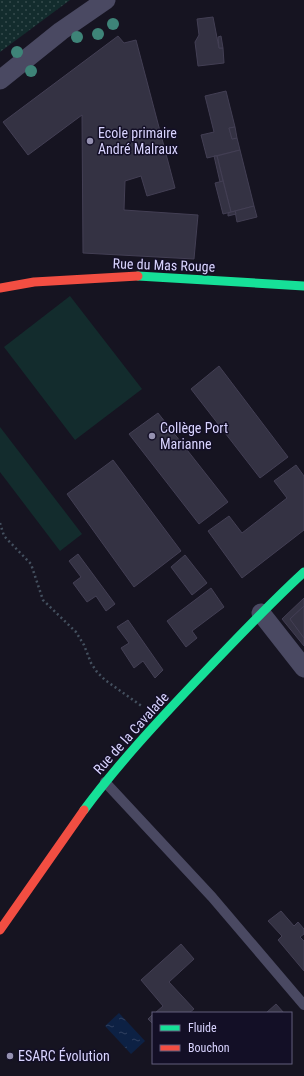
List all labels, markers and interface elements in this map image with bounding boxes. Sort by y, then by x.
place label: Ecole primaire André Malraux [98,125,178,157]
marker: Ecole primaire André Malraux [85,136,95,146]
street label: Rue du Mas Rouge [113,255,216,275]
place label: Collège Port Marianne [160,420,228,452]
marker: Collège Port Marianne [147,431,157,441]
street label: Rue de la Cavalade [90,689,172,777]
legend [152,1012,292,1064]
text: Fluide [188,1021,217,1035]
text: Bouchon [188,1041,230,1055]
place label: ESARC Évolution [18,1047,110,1064]
marker: ESARC Évolution [5,1051,15,1061]

